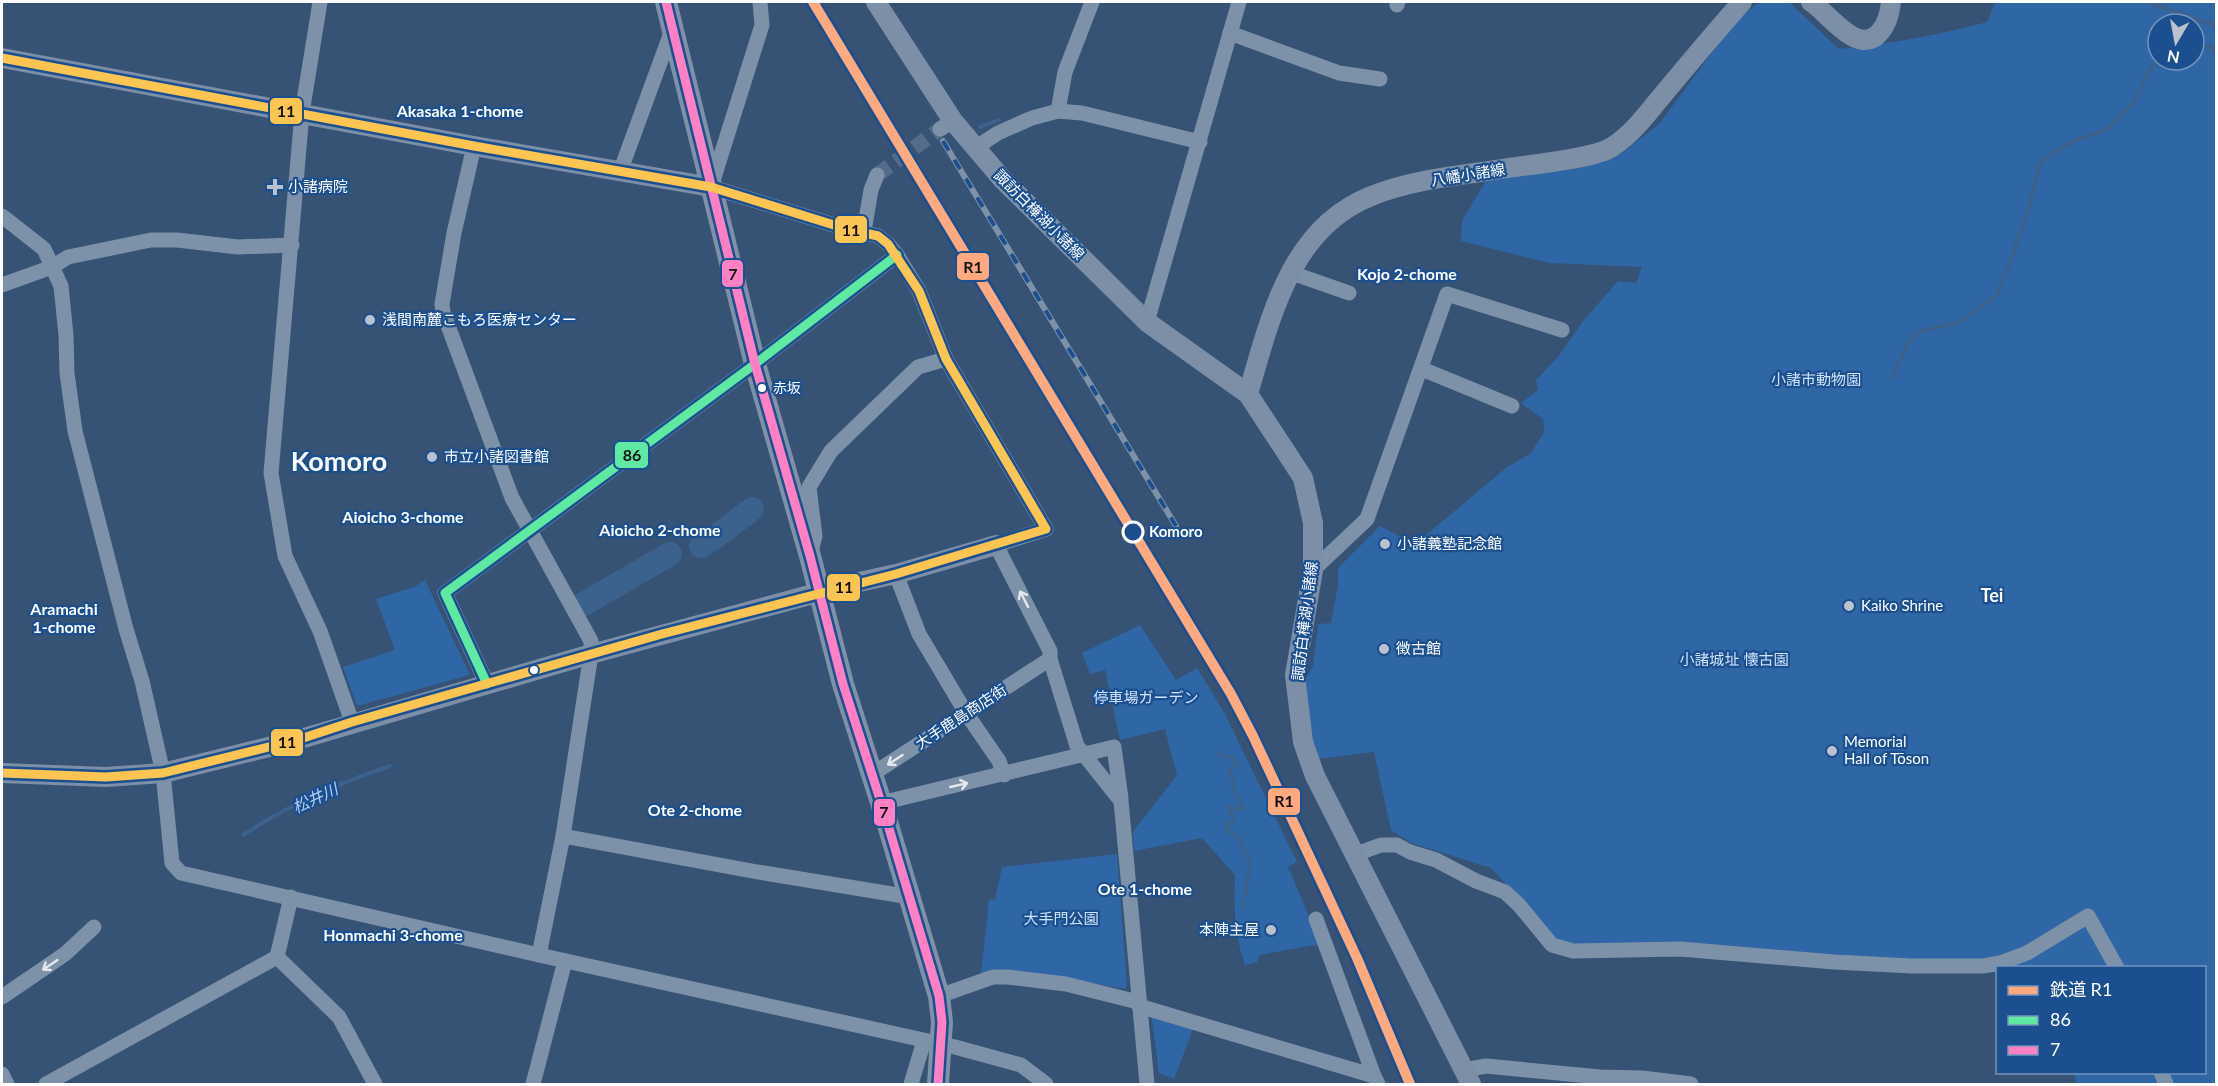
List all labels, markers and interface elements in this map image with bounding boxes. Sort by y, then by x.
north arrow [2146,12,2206,72]
text: N [2166,47,2181,68]
line badge: 11 [269,97,303,125]
text: 11 [277,101,295,120]
district label: Akasaka 1-chome [396,101,524,120]
street label: 八幡小諸線 [1429,159,1506,189]
street label: 諏訪白樺湖小諸線 [991,165,1089,263]
place label: 小諸病院 [288,177,348,195]
marker: 小諸病院 [266,178,284,196]
line badge: 11 [834,215,868,244]
text: 11 [842,220,860,239]
line badge: R1 [956,252,990,281]
text: R1 [963,257,983,276]
line badge: 7 [721,259,744,288]
text: 7 [728,264,738,283]
district label: Kojo 2-chome [1357,264,1457,283]
place label: 浅間南麓こもろ医療センター [382,310,577,328]
marker: 浅間南麓こもろ医療センター [363,313,377,327]
park label: 小諸市動物園 [1771,370,1861,388]
place label: 赤坂 [773,379,801,396]
marker: 赤坂 [756,382,768,394]
line badge: 86 [614,441,649,469]
district label: Komoro [291,444,387,477]
text: 86 [623,445,641,464]
place label: 市立小諸図書館 [444,447,549,465]
marker: 市立小諸図書館 [425,450,439,464]
district label: Aioicho 3-chome [341,507,464,526]
district label: Aioicho 2-chome [598,520,721,539]
marker: Komoro [1122,521,1144,543]
place label: Komoro [1149,522,1203,540]
place label: 小諸義塾記念館 [1397,534,1502,552]
marker: 小諸義塾記念館 [1378,537,1392,551]
street label: 諏訪白樺湖小諸線 [1288,560,1320,682]
line badge: 11 [826,573,861,602]
text: 11 [835,577,853,596]
district label: Tei [1981,584,2003,606]
one-way arrow [1017,590,1029,608]
place label: Kaiko Shrine [1861,596,1943,614]
district label: Aramachi 1-chome [29,599,98,636]
marker: Kaiko Shrine [1842,599,1856,613]
place label: 徴古館 [1396,639,1441,657]
marker: 徴古館 [1377,642,1391,656]
park label: 小諸城址 懐古園 [1680,650,1788,668]
unlabelled marker [528,664,540,676]
street label: 大手鹿島商店街 [912,680,1009,752]
park label: 停車場ガーデン [1093,688,1199,706]
line badge: 11 [270,728,304,757]
text: 11 [278,732,296,751]
place label: Memorial Hall of Tōson [1844,732,1929,767]
marker: Memorial Hall of Tōson [1825,744,1839,758]
one-way arrow [887,754,904,766]
water label: 松井川 [289,778,342,816]
one-way arrow [949,779,968,791]
line badge: R1 [1267,787,1301,816]
text: R1 [1274,791,1294,810]
line badge: 7 [873,798,896,827]
district label: Ote 2-chome [648,800,743,819]
text: 7 [879,802,889,821]
district label: Ote 1-chome [1098,879,1193,898]
park label: 大手門公園 [1023,909,1099,927]
place label: 本陣主屋 [1199,920,1259,938]
marker: 本陣主屋 [1264,923,1278,937]
district label: Honmachi 3-chome [323,925,463,944]
one-way arrow [42,959,58,971]
legend [1996,966,2206,1074]
text: 鉄道 R1 [2050,978,2112,1000]
text: 86 [2050,1008,2071,1030]
text: 7 [2050,1038,2060,1060]

